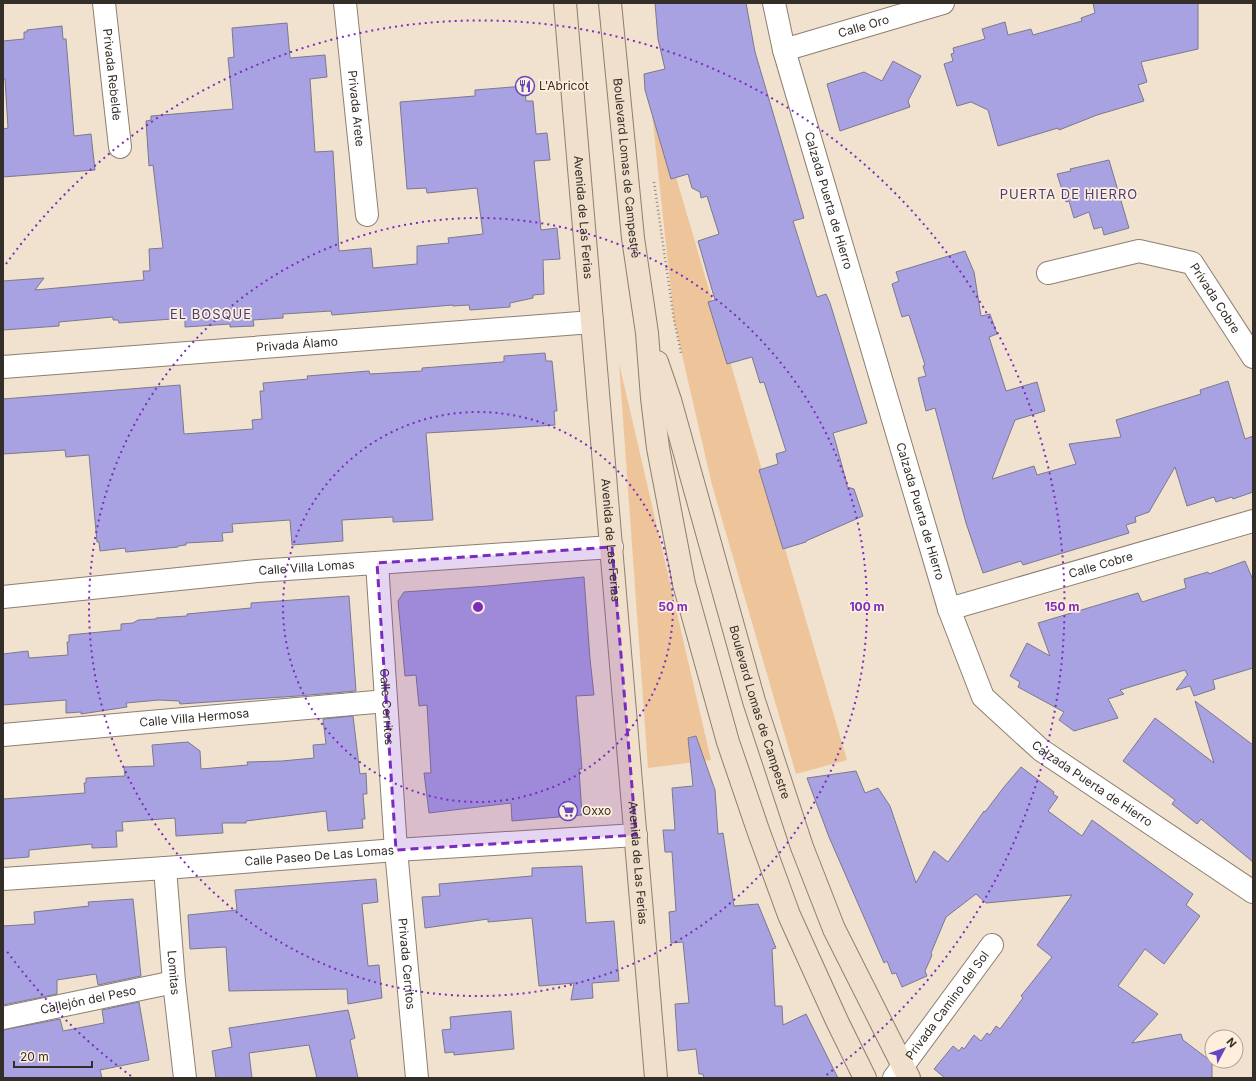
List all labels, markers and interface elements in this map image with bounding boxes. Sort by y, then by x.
street label: Calle Oro [836,11,891,41]
street label: Privada Rebelde [100,28,125,121]
street label: Privada Arete [345,69,368,147]
restaurant icon: L'Abricot [514,75,536,97]
street label: Boulevard Lomas de Campestre [610,77,644,259]
place label: L'Abricot [539,78,589,93]
street label: Calzada Puerta de Hierro [802,130,856,271]
street label: Avenida de Las Ferias [571,155,596,280]
district label: PUERTA DE HIERRO [1000,186,1138,202]
street label: Privada Cobre [1187,260,1244,336]
district label: EL BOSQUE [170,306,252,322]
street label: Privada Álamo [256,333,338,355]
street label: Calzada Puerta de Hierro [893,441,948,582]
street label: Avenida de Las Ferias [598,478,624,602]
street label: Calle Cobre [1067,548,1135,581]
street label: Calle Villa Lomas [258,556,355,578]
text: 50 m [658,599,688,614]
text: 100 m [849,599,885,614]
text: 150 m [1045,599,1079,614]
centre of rings [471,600,485,614]
street label: Boulevard Lomas de Campestre [726,624,794,801]
street label: Calle Cerritos [377,668,397,746]
street label: Calle Villa Hermosa [139,705,250,730]
street label: Calzada Puerta de Hierro [1029,737,1156,830]
supermarket icon: Oxxo [557,800,579,822]
street label: Avenida de Las Ferias [626,801,651,925]
place label: Oxxo [582,803,611,818]
street label: Calle Paseo De Las Lomas [244,842,394,869]
street label: Privada Cerritos [395,918,419,1010]
street label: Privada Camino del Sol [902,948,992,1063]
street label: Lomitas [165,950,183,996]
street label: Callejón del Peso [39,982,137,1017]
north arrow [1204,1029,1244,1069]
text: N [1224,1035,1240,1050]
scale bar [14,1043,92,1069]
text: 20 m [20,1049,49,1064]

